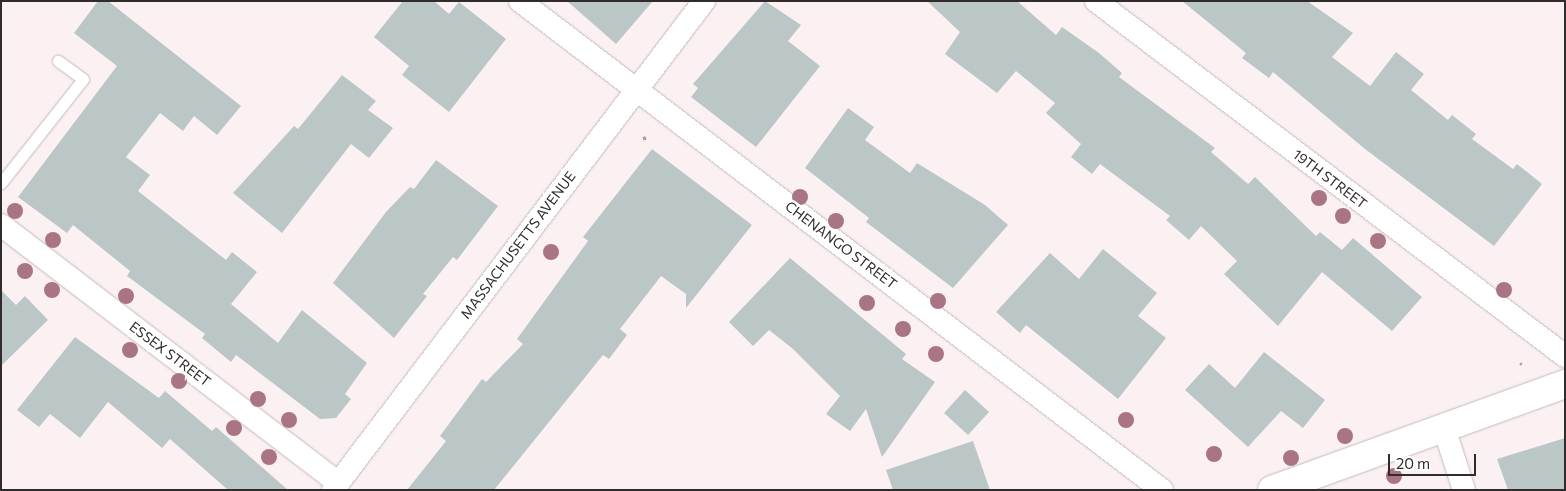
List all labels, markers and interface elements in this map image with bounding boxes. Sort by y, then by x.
street label: 19TH STREET [1290,146,1370,212]
street label: MASSACHUSETTS AVENUE [457,168,579,322]
street label: CHENANGO STREET [782,198,900,292]
street label: ESSEX STREET [126,318,214,390]
scale bar [1391,444,1478,476]
text: 20 m [1396,454,1430,472]

